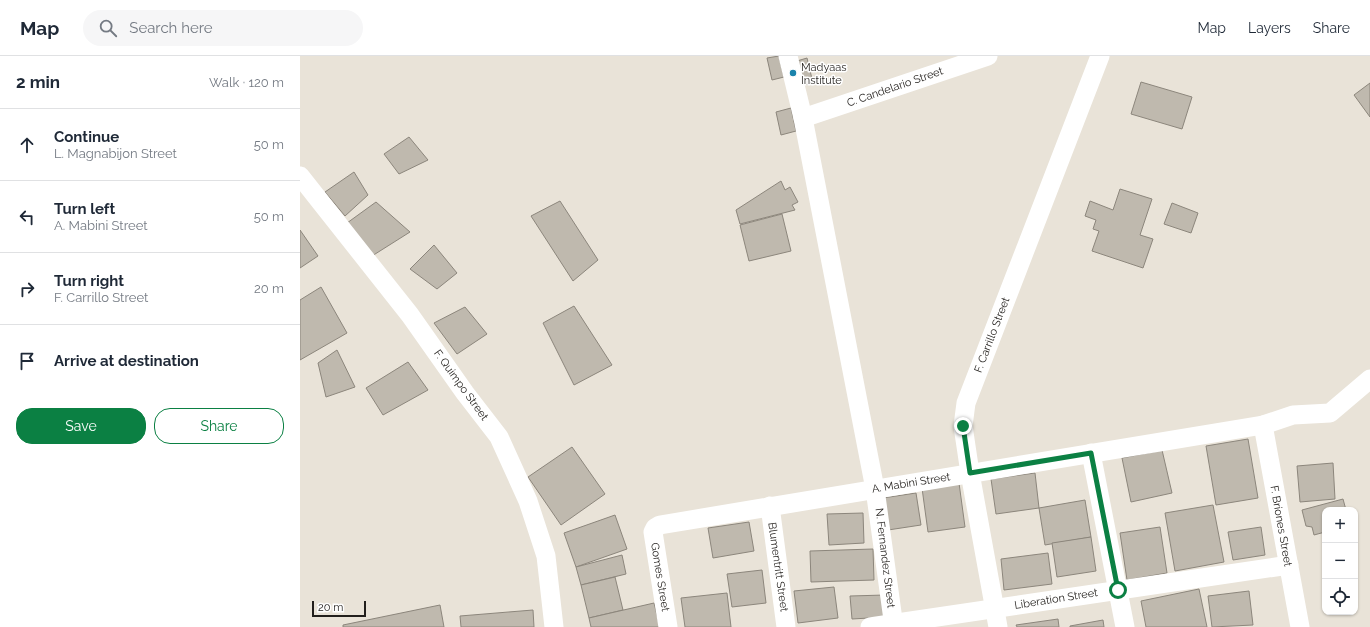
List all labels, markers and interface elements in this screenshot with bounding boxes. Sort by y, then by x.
search box [83,10,363,46]
text: Map [20,17,59,39]
icon: search [97,17,119,39]
text: Search here [129,19,213,37]
text: Map [1198,20,1226,36]
text: Layers [1248,20,1291,36]
text: Share [1313,20,1350,36]
place label: Madyaas Institute [801,61,847,87]
street label: C. Candelario Street [845,64,945,110]
marker: Madyaas Institute [788,68,798,78]
text: 2 min [16,72,60,92]
text: Walk · 120 m [209,75,284,90]
text: Continue [54,128,119,146]
icon: ahead [16,134,38,156]
text: 50 m [254,137,284,152]
text: L. Magnabijon Street [54,146,177,161]
text: Turn left [54,200,115,218]
icon: left [16,206,38,228]
text: 50 m [254,209,284,224]
text: A. Mabini Street [54,218,148,233]
text: Turn right [54,272,124,290]
icon: right [16,278,38,300]
text: 20 m [254,281,284,296]
text: F. Carrillo Street [54,290,148,305]
street label: F. Carrillo Street [972,295,1012,375]
street label: F. Quimpo Street [431,347,491,423]
icon: arrive [16,350,38,372]
text: Arrive at destination [54,352,199,370]
button: Save [16,408,146,444]
button: Share [154,408,284,444]
route end [954,417,972,435]
street label: A. Mabini Street [871,470,951,496]
street label: F. Briones Street [1267,485,1295,568]
street label: N. Fernandez Street [872,507,898,609]
map controls [1322,507,1358,615]
button: + [1322,507,1358,543]
street label: Blumentritt Street [765,521,791,613]
street label: Gomes Street [648,542,672,613]
button: − [1322,543,1358,579]
button: locate [1322,579,1358,615]
route start [1109,581,1127,599]
street label: Liberation Street [1013,586,1099,612]
scale bar [312,599,366,618]
text: 20 m [318,601,343,614]

